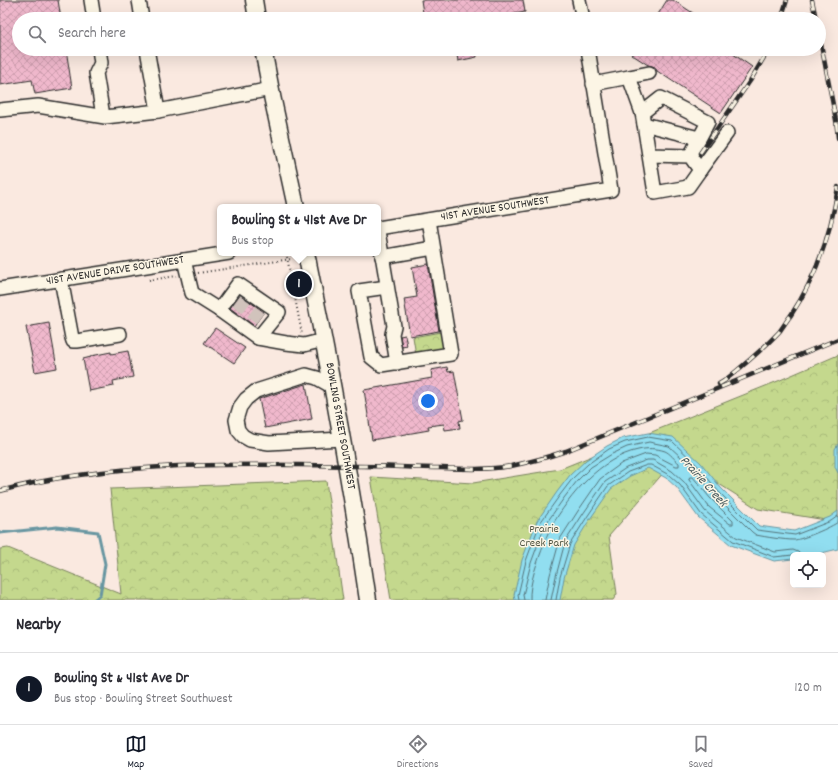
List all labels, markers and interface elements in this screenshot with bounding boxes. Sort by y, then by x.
search box [12,12,826,56]
icon: search [26,23,48,45]
text: Search here [58,23,126,45]
street label: 41ST AVENUE SOUTHWEST [440,192,551,226]
popup [217,204,381,256]
text: Bowling St & 41st Ave Dr [232,210,366,232]
text: Bus stop [232,232,274,251]
street label: 41ST AVENUE DRIVE SOUTHWEST [45,252,185,290]
pin: 1 [286,269,312,299]
street label: BOWLING STREET SOUTHWEST [320,361,360,491]
your location [418,391,438,411]
water label: Prairie Creek [675,452,732,513]
park label: Prairie Creek Park [519,521,569,552]
map controls [790,552,826,588]
button: locate [790,552,826,588]
text: Nearby [16,614,60,638]
text: Bowling St & 41st Ave Dr [54,668,189,690]
text: 1 [28,679,30,698]
text: 120 m [794,679,822,698]
text: Bus stop · Bowling Street Southwest [54,690,232,709]
tab: Map [125,733,147,773]
tab: Directions [397,733,439,773]
tab: Saved [688,733,713,773]

